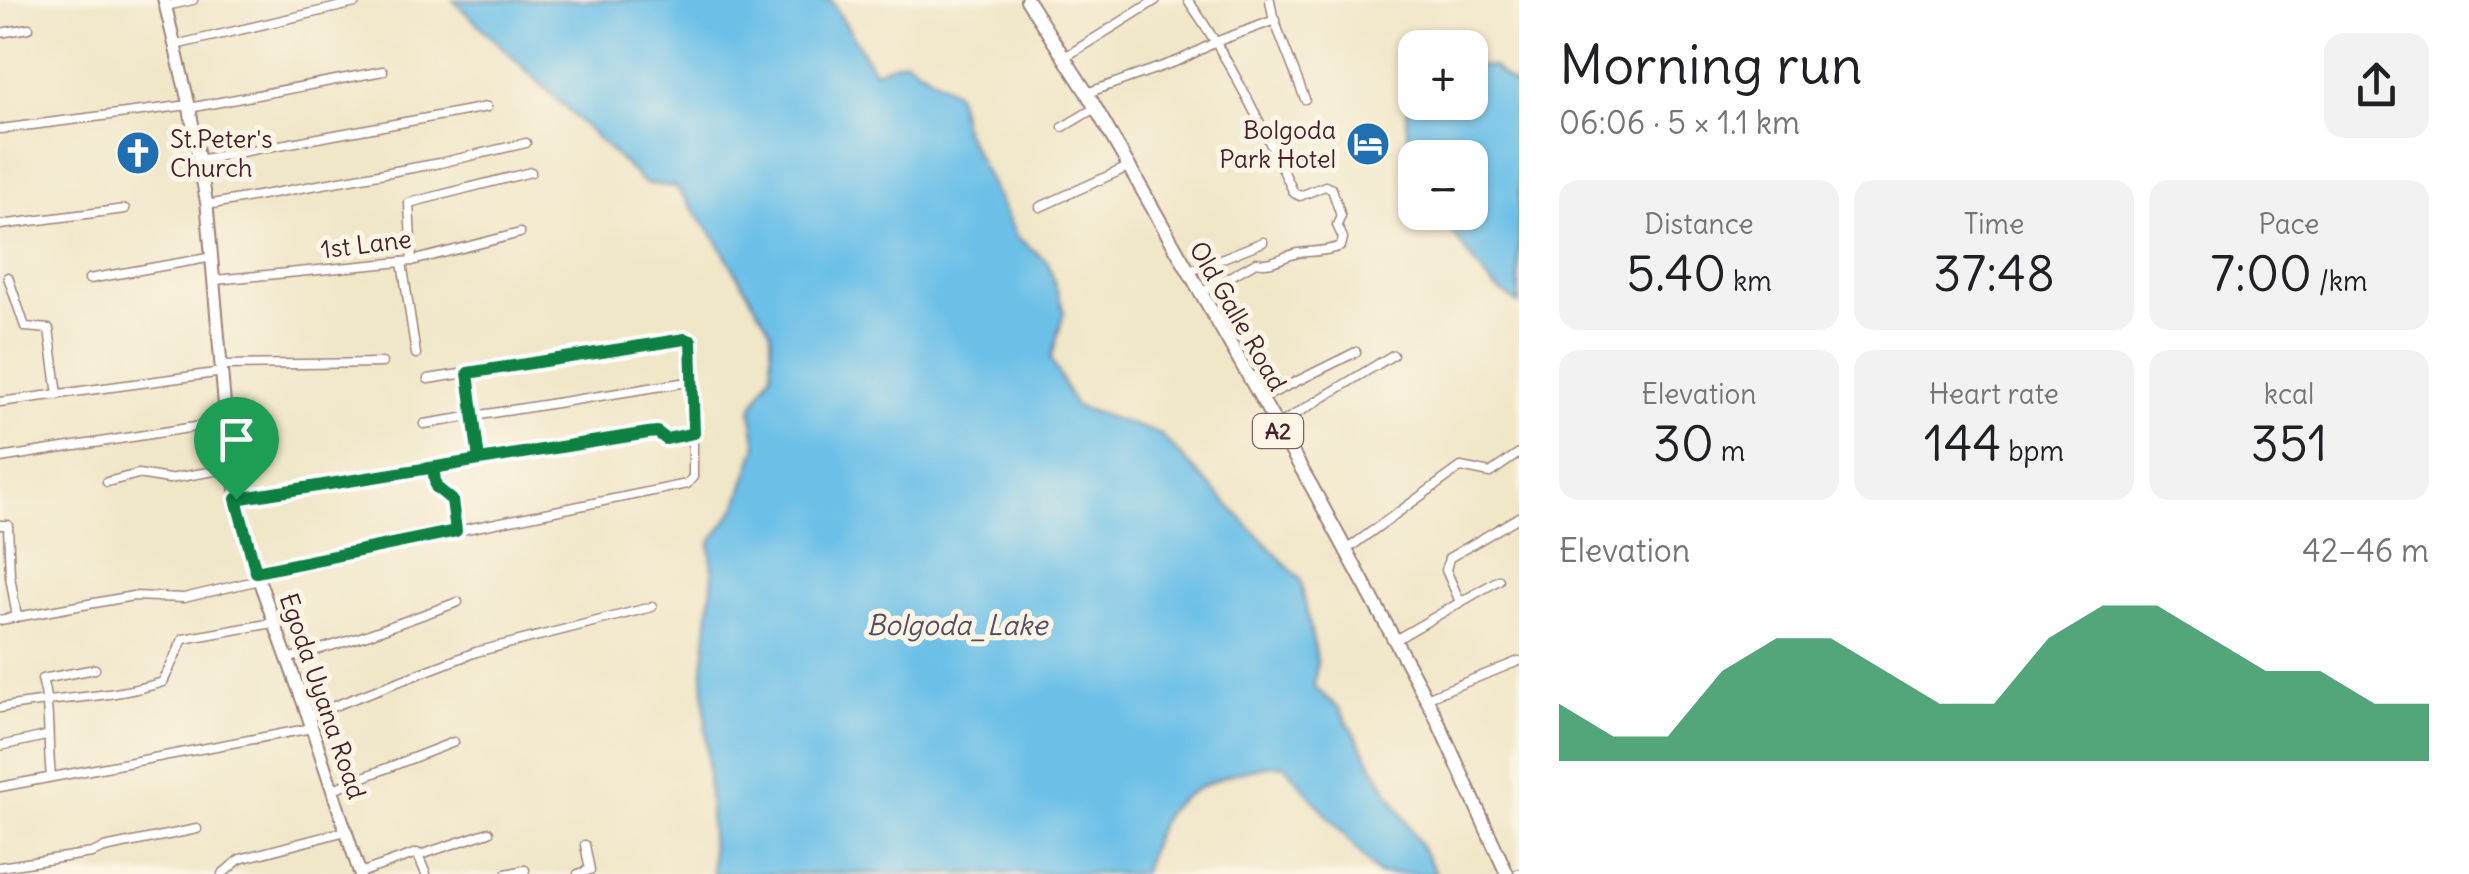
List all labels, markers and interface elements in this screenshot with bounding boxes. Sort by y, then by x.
map controls [1398,30,1488,230]
button: + [1398,30,1488,120]
text: Morning run [1559,30,1863,99]
button: share [2324,33,2429,138]
text: 06:06 · 5 × 1.1 km [1559,102,1800,143]
place label: Bolgoda Park Hotel [1219,114,1336,175]
hotel icon: Bolgoda Park Hotel [1345,121,1391,167]
place label: St.Peter's Church [170,123,273,184]
church icon: St.Peter's Church [115,130,161,176]
button: − [1398,140,1488,230]
text: Distance [1644,206,1754,242]
text: Time [1964,206,2024,242]
text: Pace [2259,206,2319,242]
street label: 1st Lane [319,223,413,265]
street label: Old Galle Road [1182,236,1294,396]
text: 5.40 [1626,242,1726,305]
text: 37:48 [1933,242,2055,305]
text: 7:00 [2210,242,2312,305]
text: km [1726,263,1772,299]
text: /km [2312,263,2368,299]
text: Elevation [1642,376,1756,412]
text: Heart rate [1929,376,2059,412]
text: kcal [2264,376,2314,412]
pin [194,397,279,500]
icon: arrive [209,412,264,467]
text: 30 [1653,412,1714,475]
text: 144 [1924,412,2002,475]
text: 351 [2251,412,2328,475]
road number: A2 [1253,414,1303,448]
text: m [1714,433,1745,469]
text: bpm [2002,433,2064,469]
text: Elevation [1559,530,1690,571]
text: 42–46 m [2302,530,2429,571]
street label: Egoda Uyana Road [273,589,373,803]
water label: Bolgoda_Lake [867,607,1049,643]

